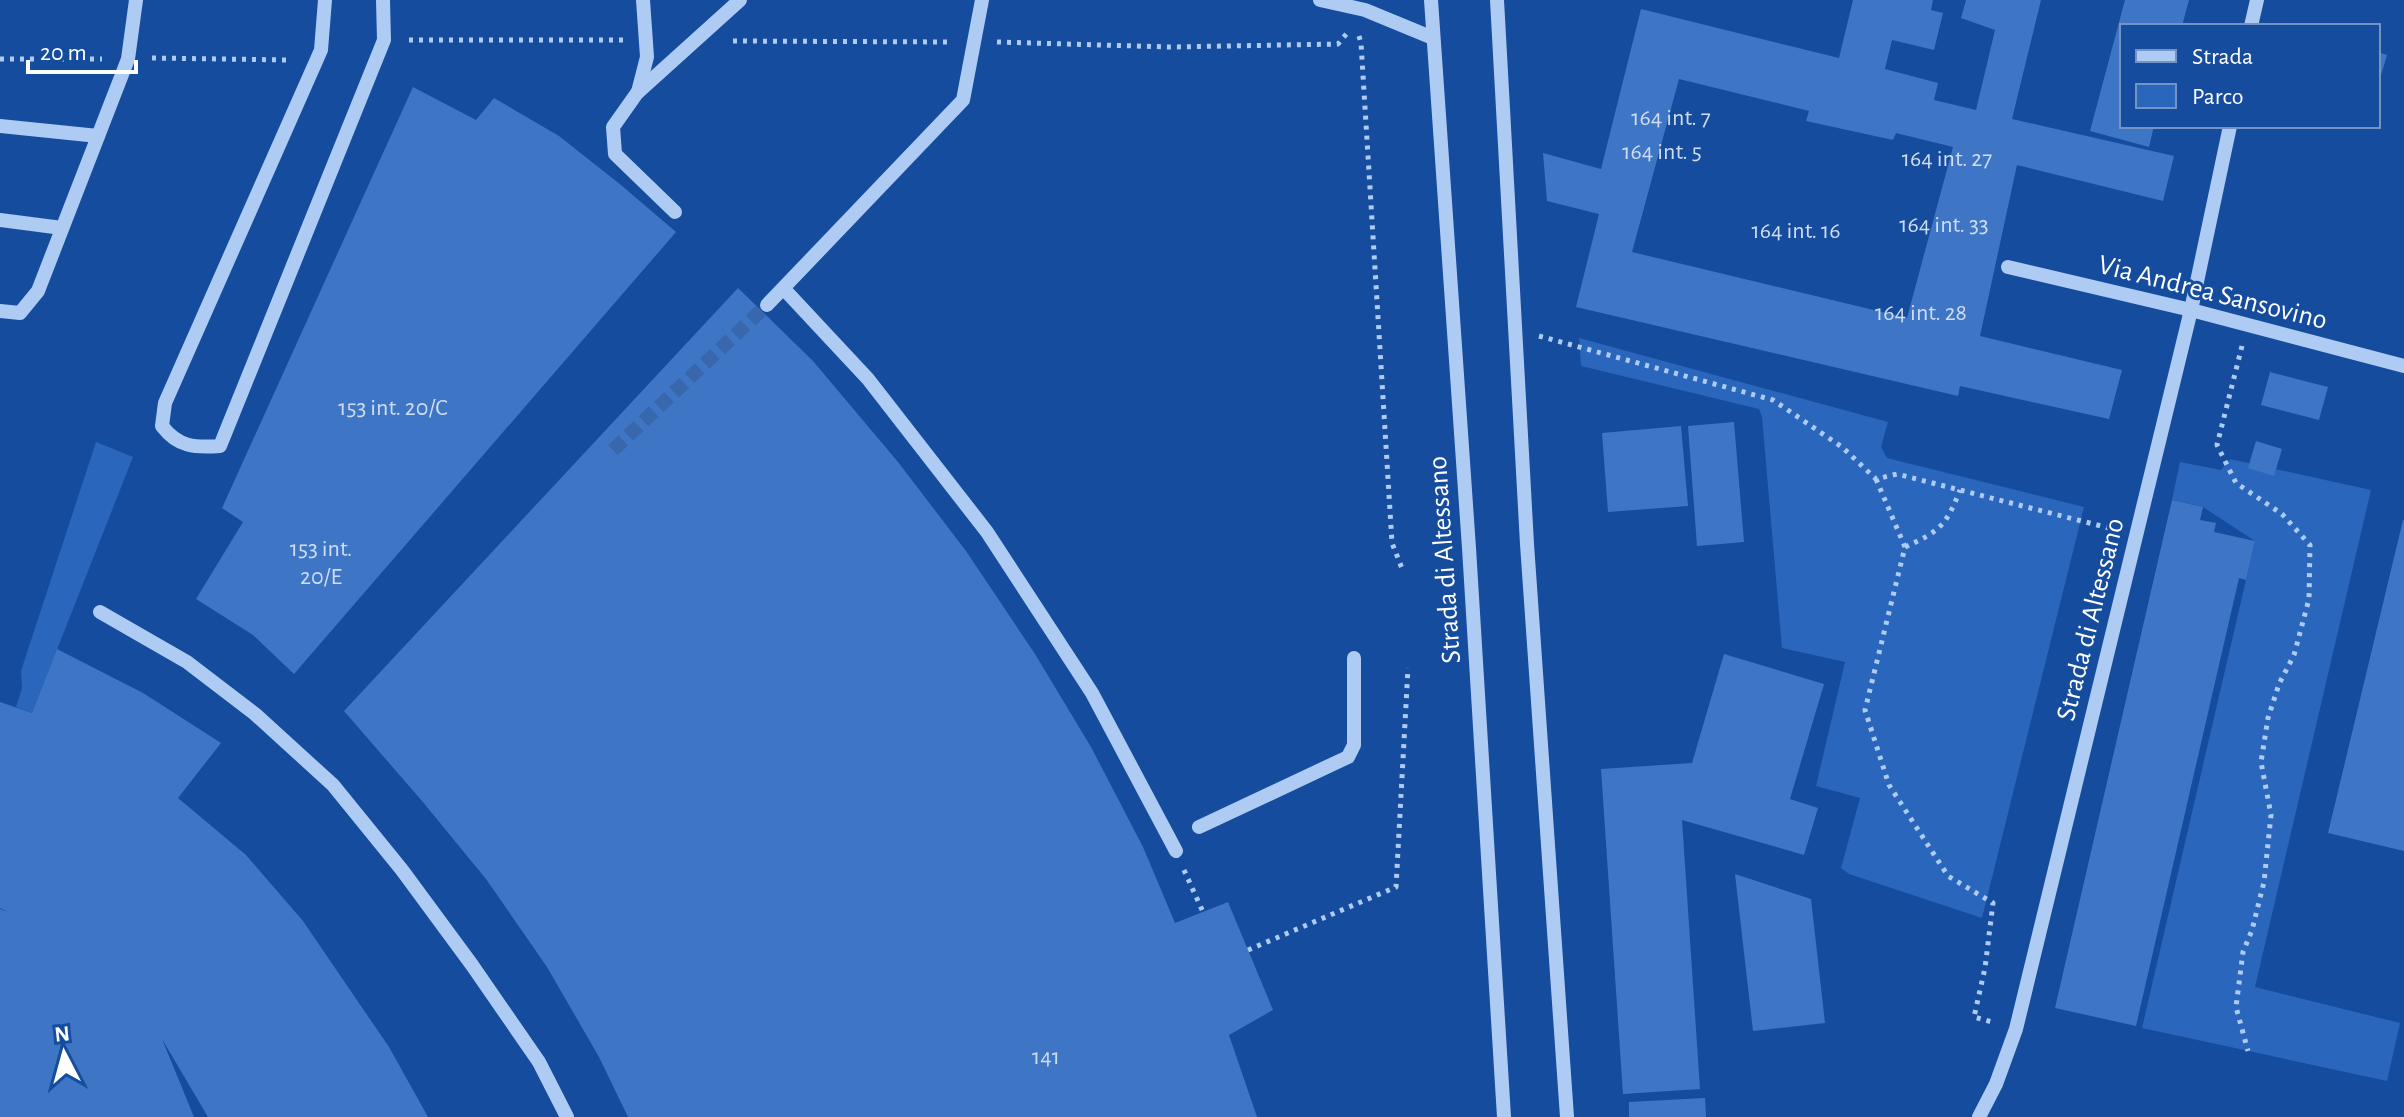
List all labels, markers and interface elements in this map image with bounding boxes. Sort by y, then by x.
scale bar [28,24,136,74]
legend [2120,24,2380,128]
text: 20 m [40,41,87,65]
text: Strada [2192,45,2253,69]
text: Parco [2192,85,2243,109]
house number: 164 int. 7 [1631,106,1711,130]
house number: 164 int. 5 [1622,140,1702,164]
house number: 164 int. 27 [1902,147,1992,171]
house number: 164 int. 33 [1899,213,1989,237]
house number: 164 int. 16 [1751,219,1841,243]
street label: Via Andrea Sansovino [2095,251,2330,335]
house number: 164 int. 28 [1875,301,1967,325]
house number: 153 int. 20/C [338,396,448,420]
street label: Strada di Altessano [1424,455,1466,665]
street label: Strada di Altessano [2052,515,2130,724]
house number: 153 int. 20/E [290,537,352,589]
north arrow [24,1013,104,1093]
text: N [53,1022,71,1046]
house number: 141 [1032,1045,1060,1069]

